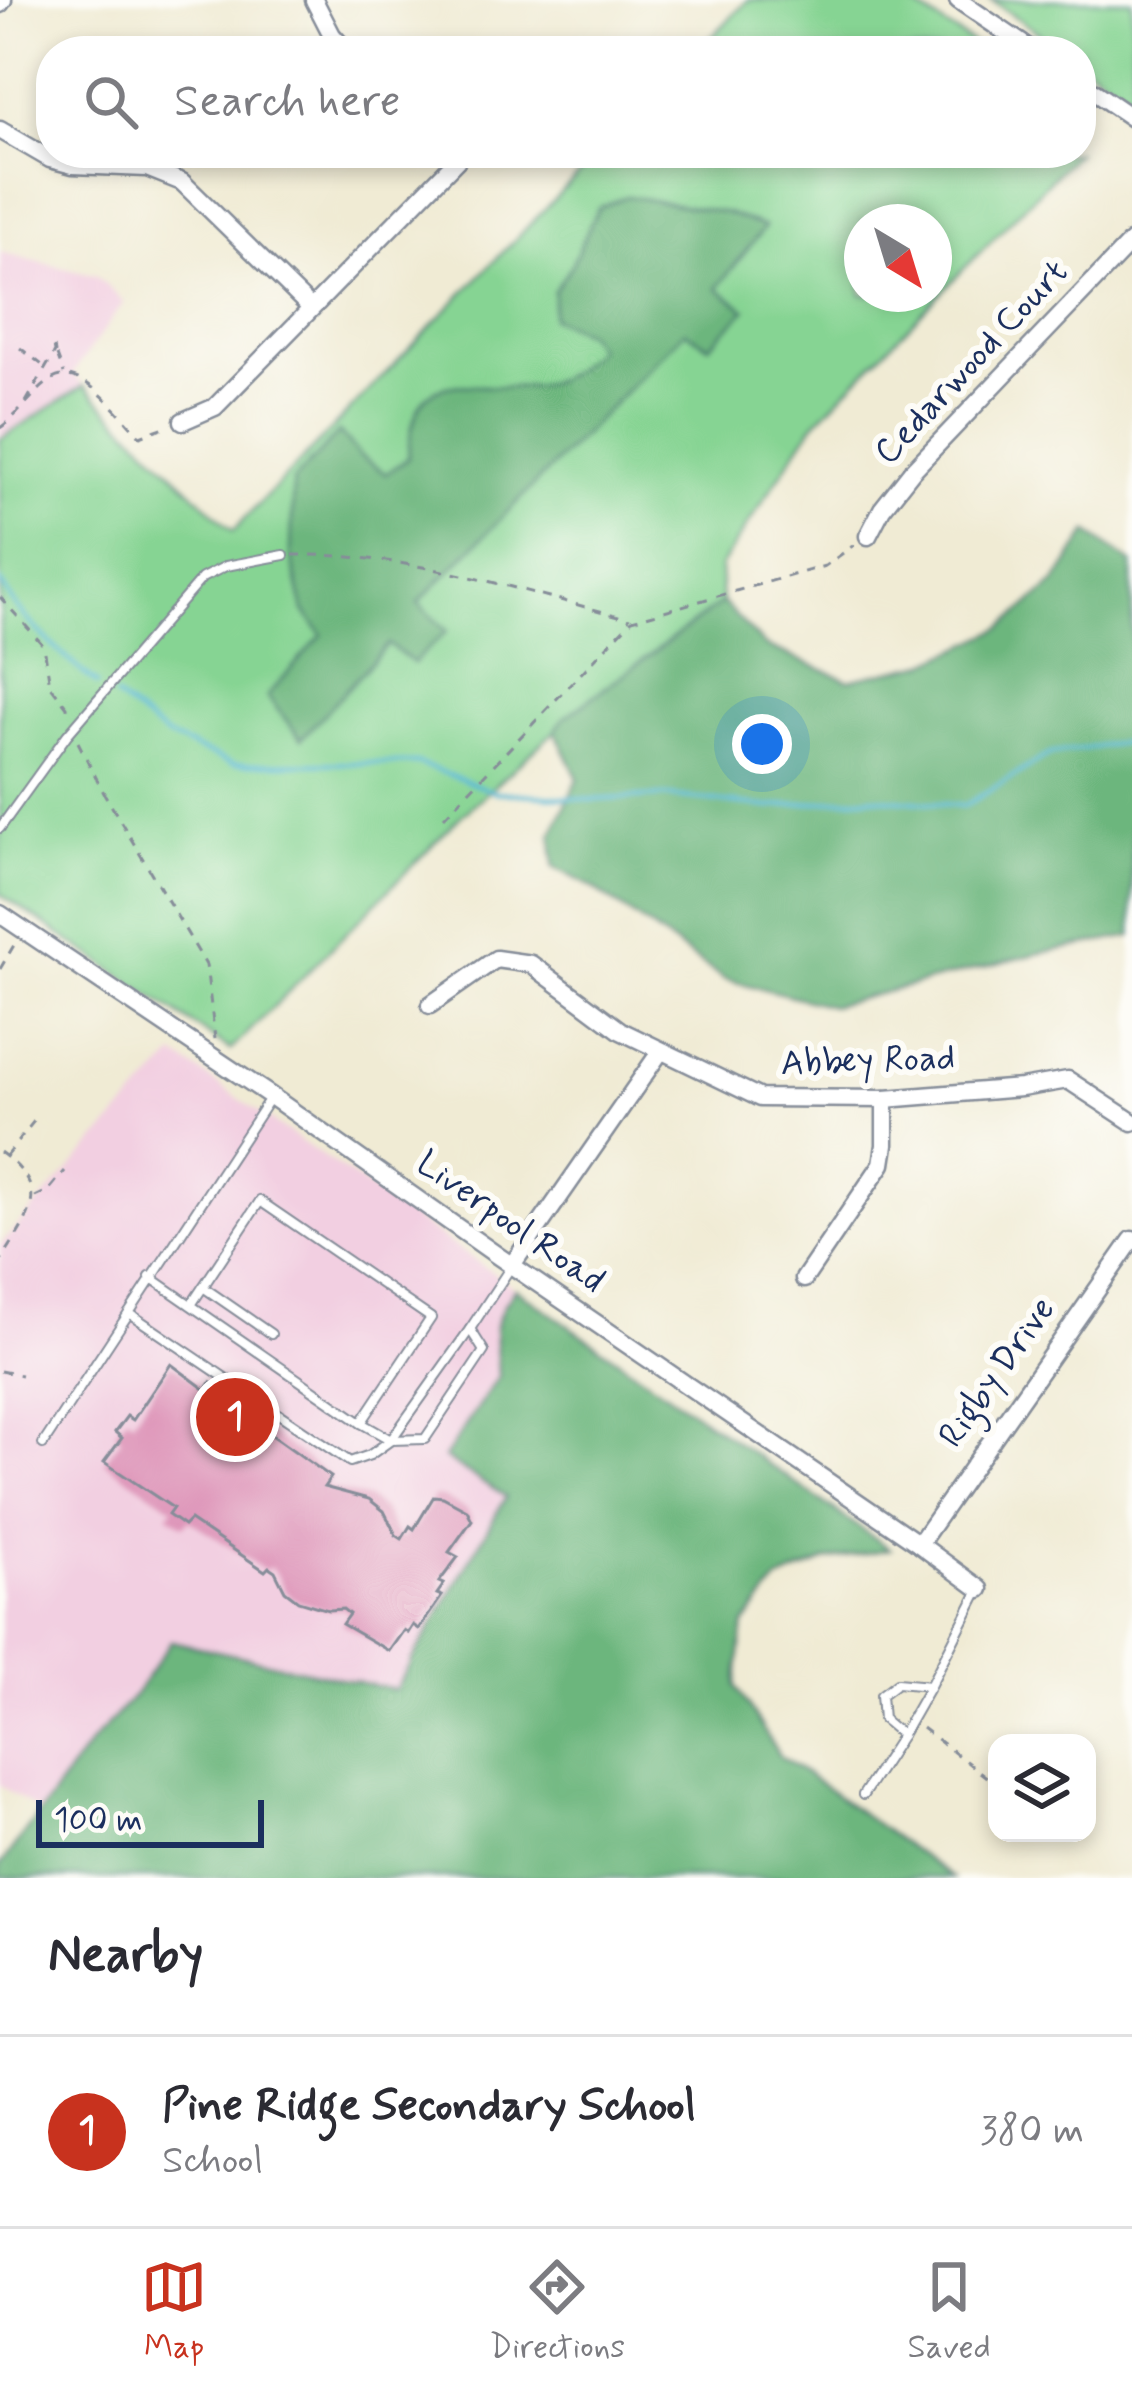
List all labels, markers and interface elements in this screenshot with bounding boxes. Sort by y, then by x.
search box [36,36,1096,168]
icon: search [78,69,144,135]
text: Search here [174,73,401,132]
north arrow [844,204,952,312]
street label: Cedarwood Court [865,250,1079,476]
your location [732,714,792,774]
street label: Abbey Road [780,1035,956,1089]
street label: Liverpool Road [407,1141,613,1305]
street label: Rigby Drive [929,1289,1069,1459]
pin: 1 [196,1372,274,1462]
map controls [988,1734,1096,1842]
button: layers [988,1734,1096,1842]
scale bar [36,1794,264,1847]
text: 100 m [54,1799,143,1843]
text: Nearby [48,1923,203,1989]
text: Pine Ridge Secondary School [162,2077,696,2136]
text: 1 [78,2106,96,2157]
text: 380 m [980,2106,1084,2157]
text: School [162,2136,263,2187]
tab: Map [141,2254,207,2370]
tab: Directions [489,2254,625,2370]
tab: Saved [907,2254,991,2370]

